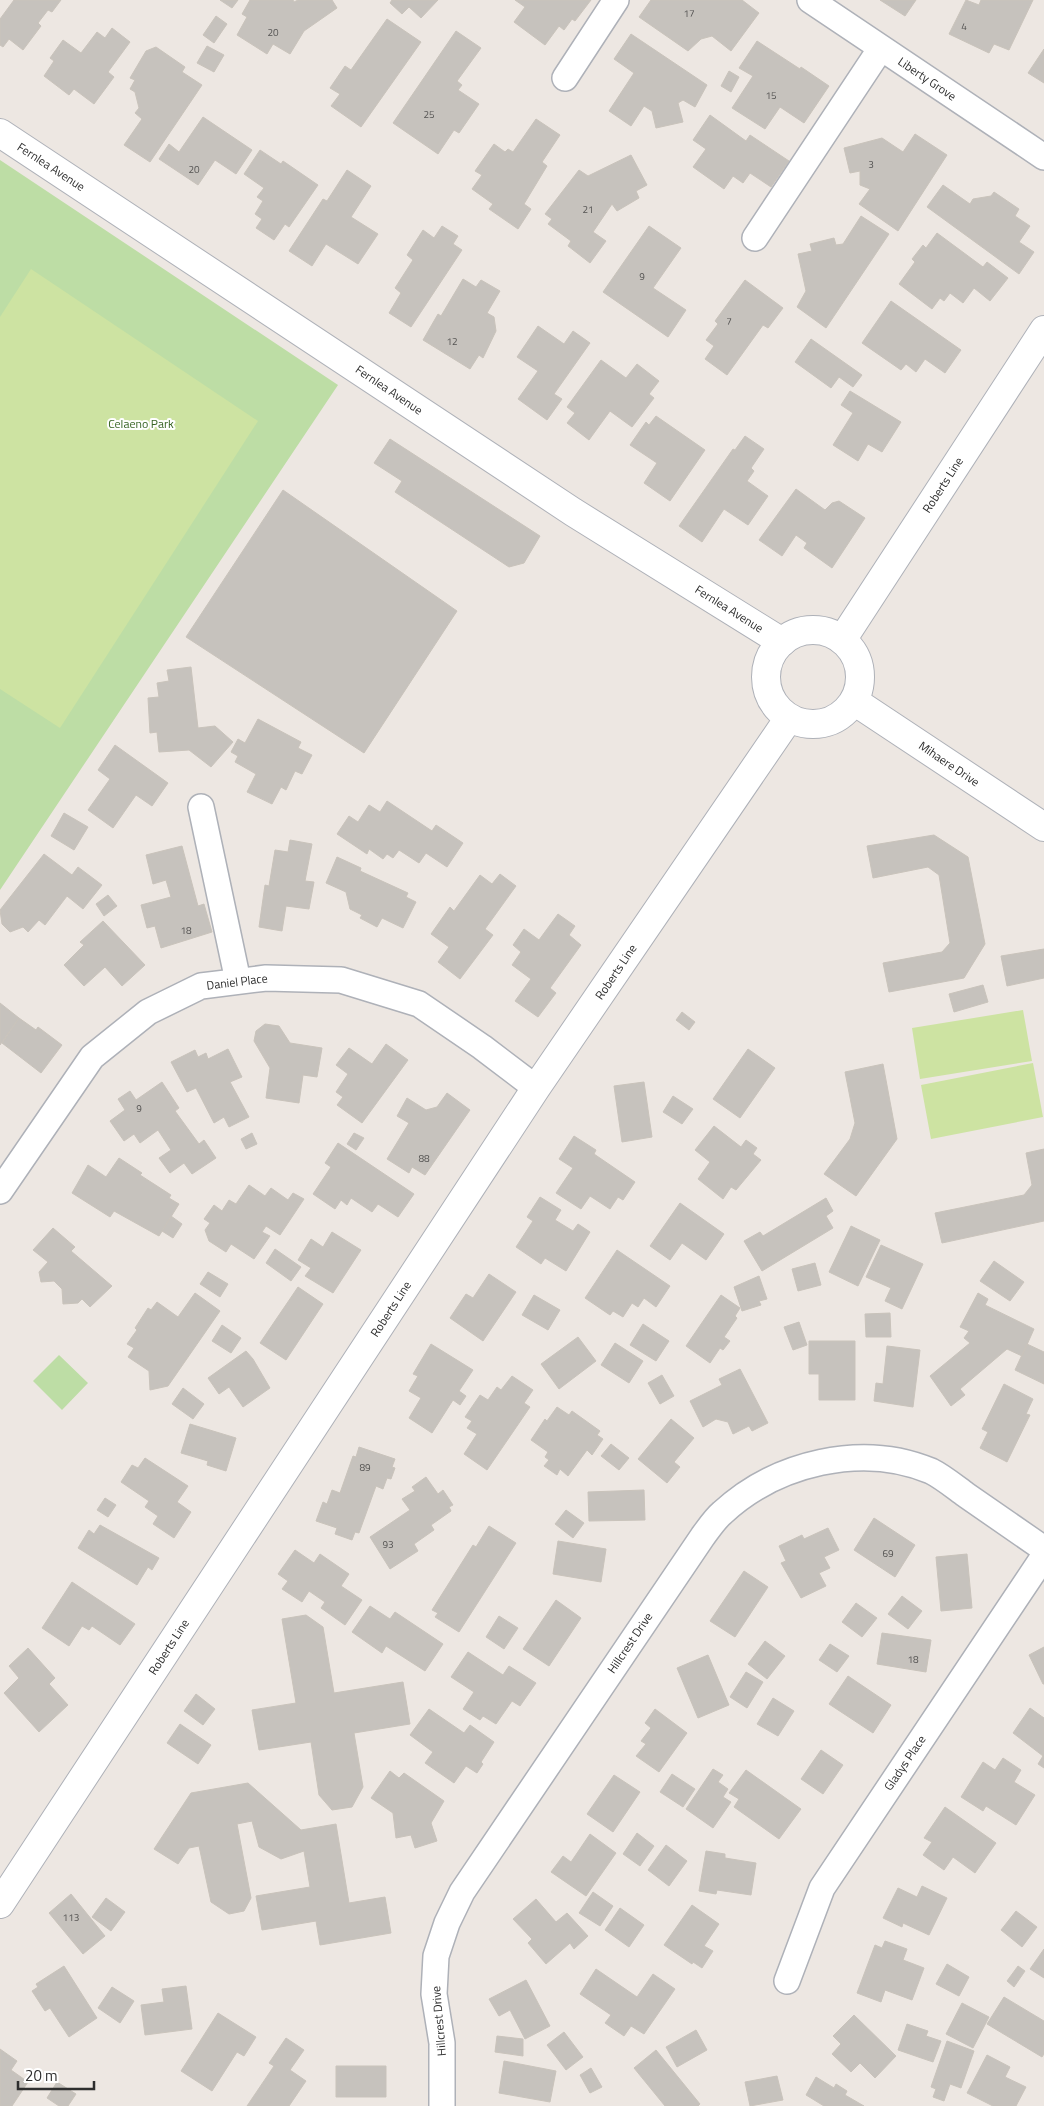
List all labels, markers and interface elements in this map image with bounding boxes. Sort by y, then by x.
house number: 17 [683,6,695,21]
house number: 4 [961,19,967,34]
house number: 20 [267,25,279,40]
street label: Liberty Grove [894,52,960,105]
house number: 15 [765,88,777,103]
house number: 25 [423,107,435,122]
street label: Fernlea Avenue [13,137,89,196]
house number: 3 [868,157,874,172]
house number: 20 [188,162,200,177]
house number: 21 [582,202,594,217]
house number: 9 [639,269,645,284]
house number: 7 [726,314,732,329]
house number: 12 [446,334,458,349]
street label: Fernlea Avenue [352,360,427,419]
park label: Celaeno Park [108,414,174,433]
street label: Roberts Line [917,453,968,517]
street label: Fernlea Avenue [691,580,767,637]
street label: Mihaere Drive [915,736,984,791]
house number: 18 [180,923,192,938]
street label: Roberts Line [590,940,641,1003]
street label: Daniel Place [205,968,269,995]
house number: 9 [136,1101,142,1116]
house number: 88 [418,1151,430,1166]
street label: Roberts Line [365,1277,416,1341]
house number: 89 [359,1460,371,1475]
house number: 93 [382,1537,394,1552]
house number: 69 [882,1546,894,1561]
street label: Hillcrest Drive [602,1608,657,1677]
street label: Roberts Line [143,1615,194,1679]
house number: 18 [907,1652,919,1667]
street label: Gladys Place [879,1731,930,1794]
house number: 113 [63,1910,79,1925]
street label: Hillcrest Drive [426,1985,451,2057]
scale bar [18,2058,94,2090]
text: 20 m [25,2064,58,2087]

